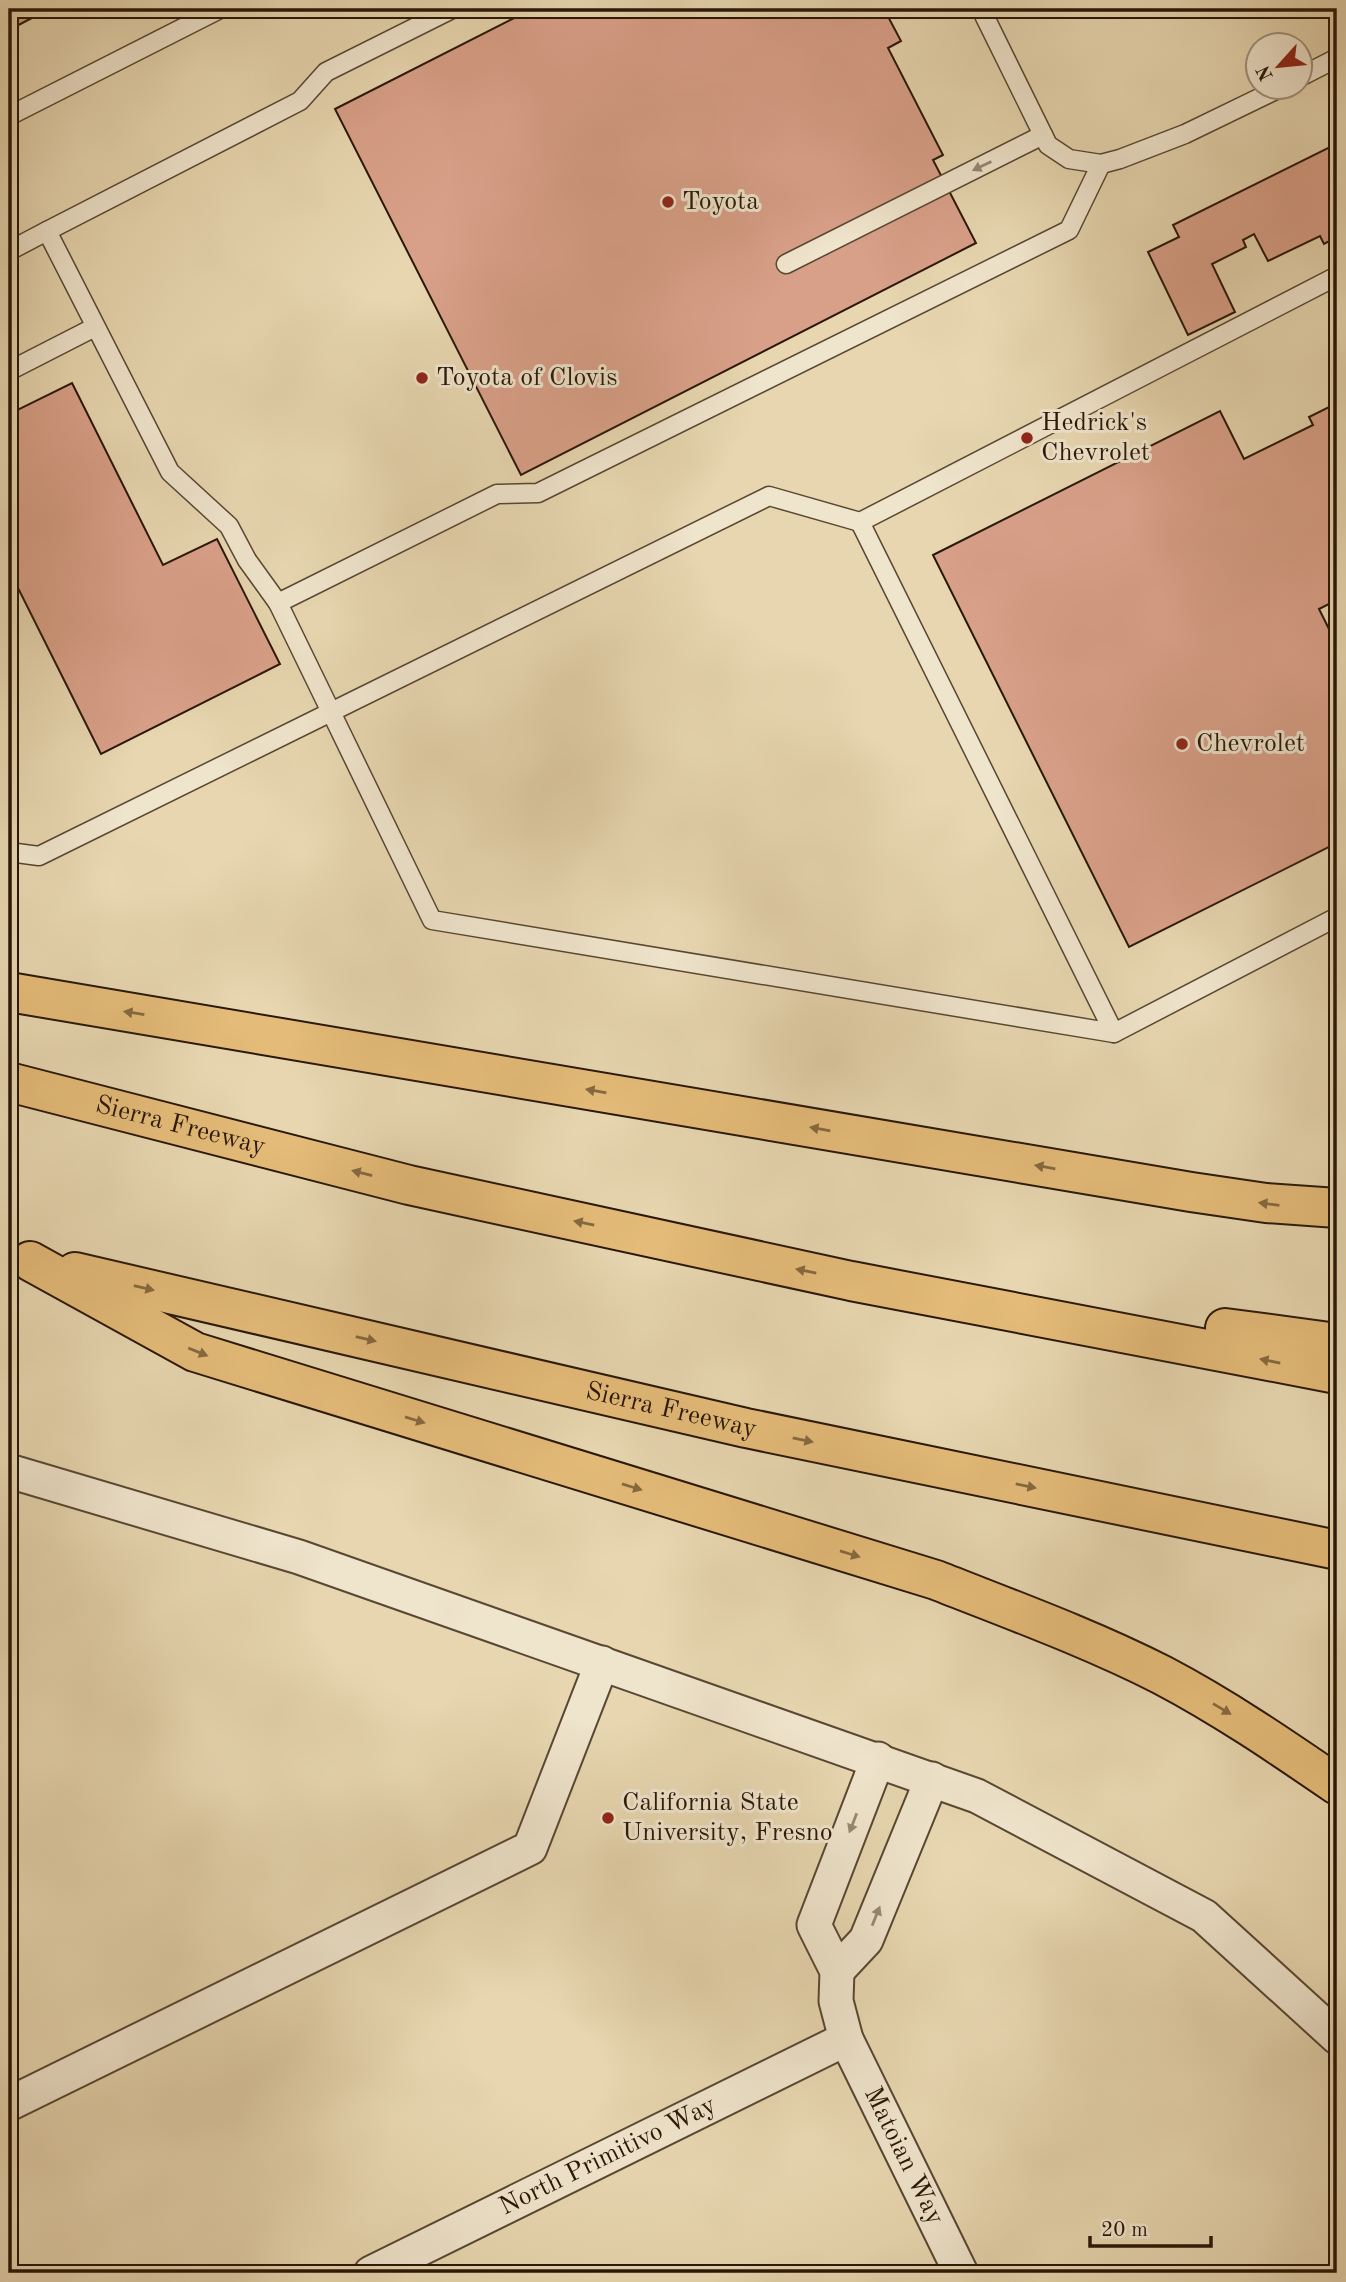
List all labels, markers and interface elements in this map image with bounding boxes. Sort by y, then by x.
north arrow [1244,32,1314,102]
text: N [1254,61,1278,83]
one-way arrow [972,160,992,171]
place label: Toyota [682,189,759,215]
marker: Toyota [660,194,676,210]
place label: Toyota of Clovis [436,365,617,391]
marker: Toyota of Clovis [414,370,430,386]
place label: Hedrick's Chevrolet [1041,410,1150,466]
marker: Hedrick's Chevrolet [1019,430,1035,446]
place label: Chevrolet [1196,731,1305,757]
marker: Chevrolet [1174,736,1190,752]
one-way arrow [123,1007,145,1018]
one-way arrow [585,1085,607,1096]
street label: Sierra Freeway [93,1092,268,1161]
one-way arrow [809,1123,831,1134]
one-way arrow [1034,1161,1056,1172]
one-way arrow [351,1167,373,1178]
one-way arrow [1258,1198,1280,1209]
one-way arrow [573,1217,595,1228]
one-way arrow [795,1266,817,1277]
one-way arrow [134,1283,156,1294]
one-way arrow [355,1334,377,1345]
one-way arrow [188,1346,209,1357]
one-way arrow [1259,1356,1281,1367]
street label: Sierra Freeway [583,1378,759,1443]
one-way arrow [405,1415,426,1425]
one-way arrow [792,1434,814,1445]
one-way arrow [1015,1480,1037,1491]
one-way arrow [622,1482,643,1492]
one-way arrow [840,1549,861,1559]
one-way arrow [1212,1702,1231,1715]
place label: California State University, Fresno [622,1790,833,1846]
marker: California State University, Fresno [600,1810,616,1826]
one-way arrow [848,1813,859,1834]
one-way arrow [870,1905,881,1926]
street label: Matoian Way [859,2083,948,2229]
street label: North Primitivo Way [495,2092,721,2221]
scale bar [1090,2205,1211,2249]
text: 20 m [1101,2220,1148,2241]

